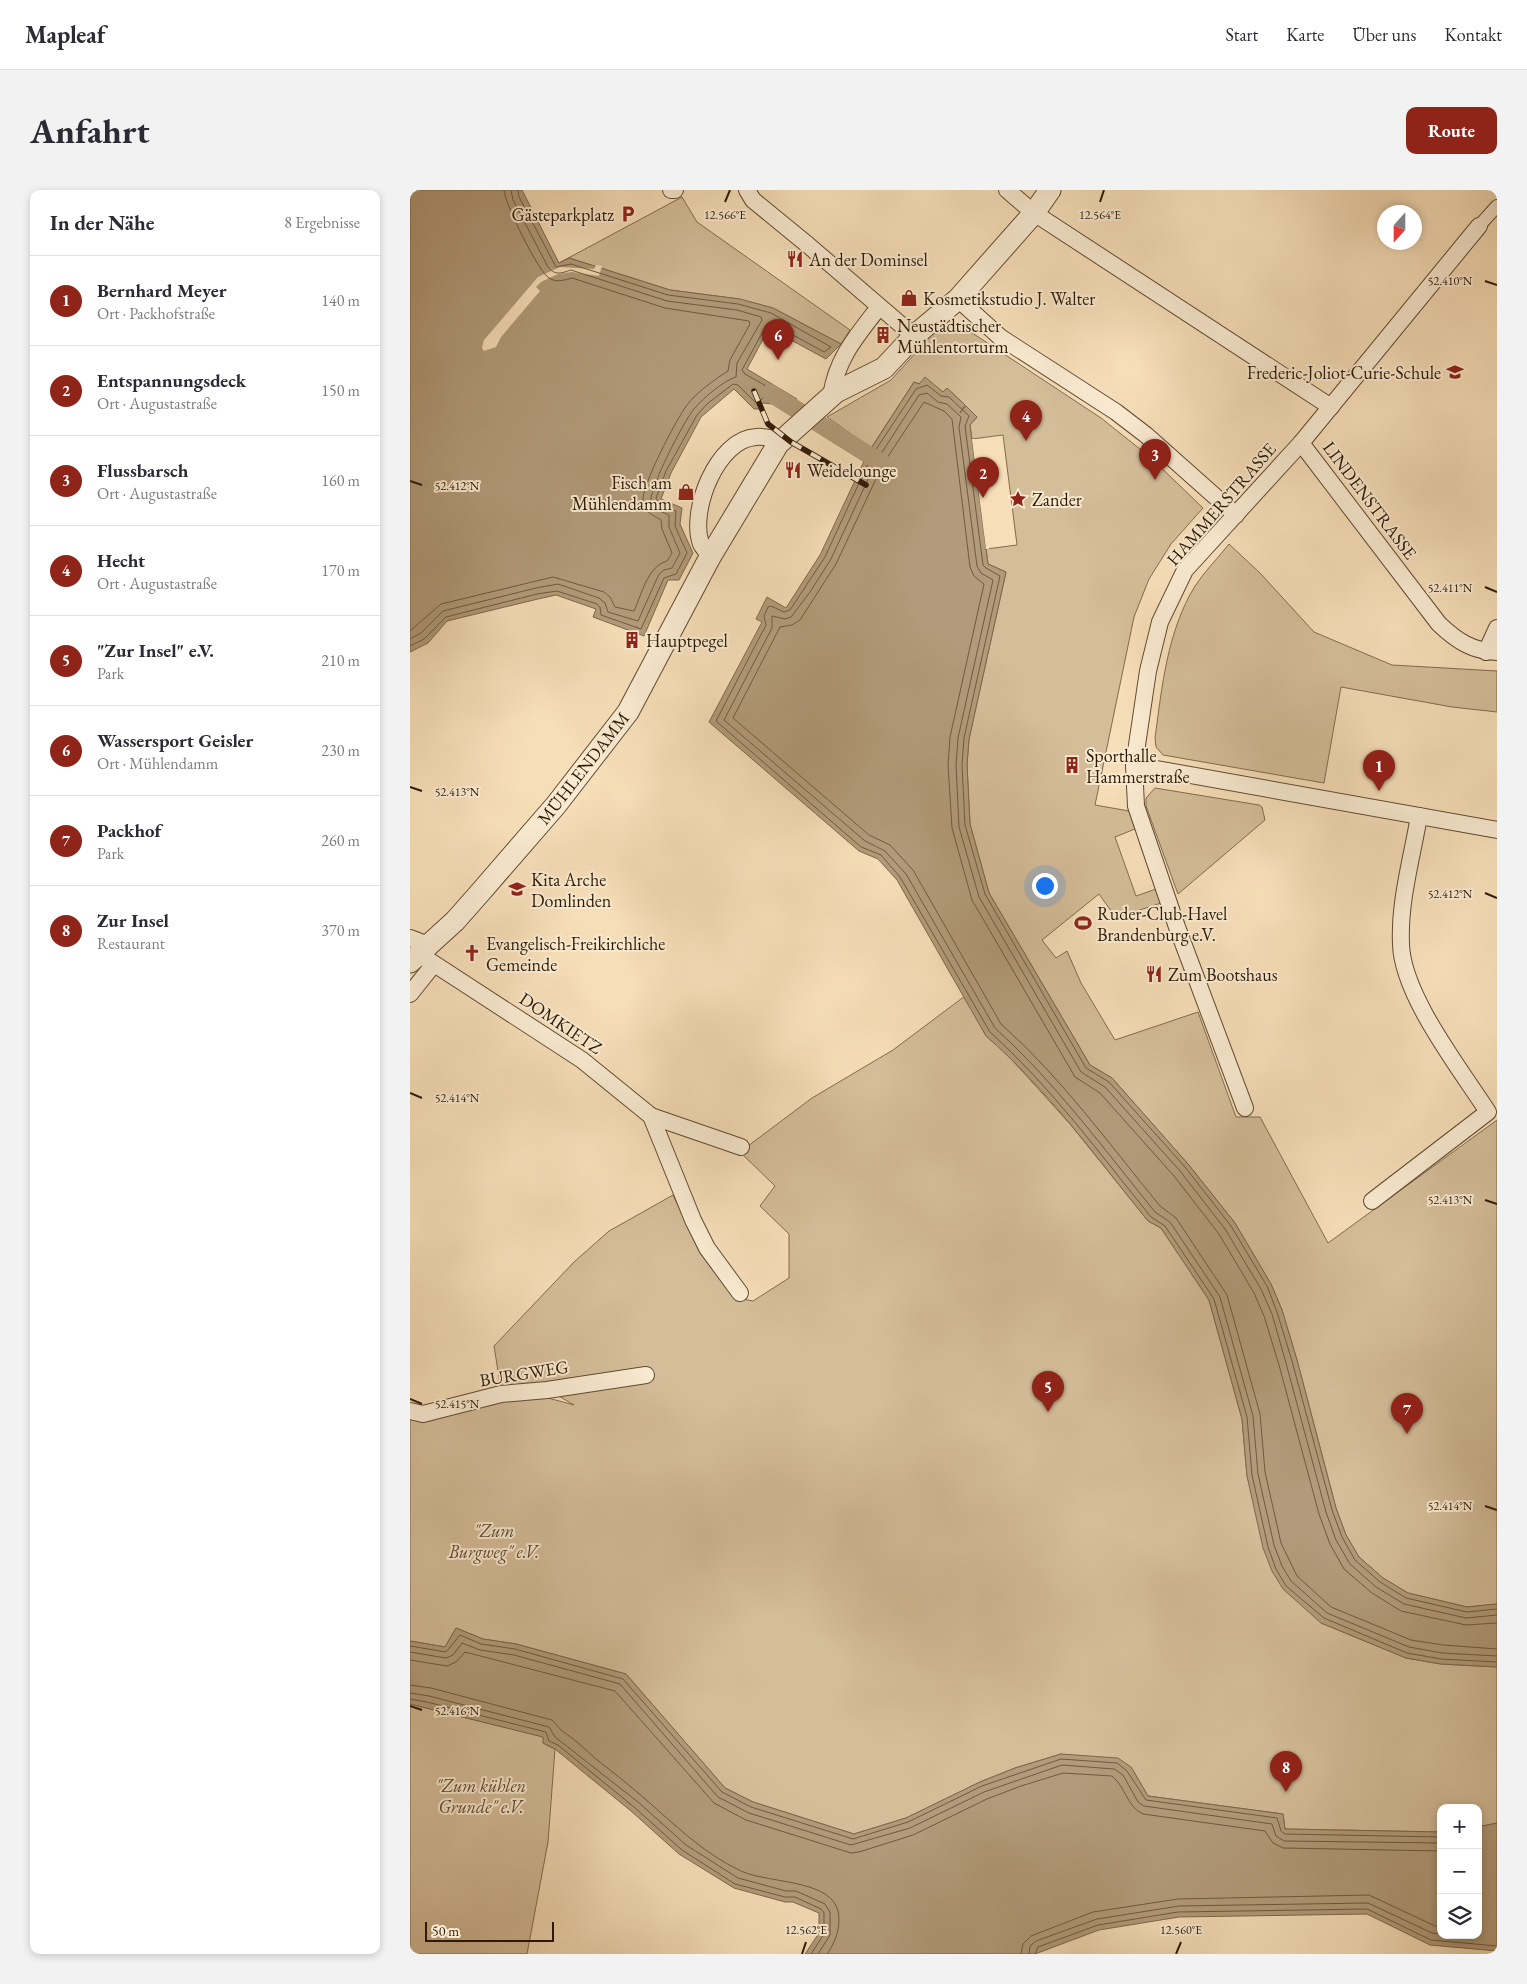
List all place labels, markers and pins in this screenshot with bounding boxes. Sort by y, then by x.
place label: Gästeparkplatz [512,203,614,226]
parking icon: Gästeparkplatz [618,204,638,224]
place label: An der Dominsel [808,248,928,271]
restaurant icon: An der Dominsel [785,249,805,269]
place label: Kosmetikstudio J. Walter [923,287,1095,310]
shop icon: Kosmetikstudio J. Walter [899,288,919,308]
place label: Neustädtischer Mühlentorturm [897,314,1009,358]
pin: 6 [762,319,794,360]
building icon: Neustädtischer Mühlentorturm [873,325,893,345]
place label: Frederic-Joliot-Curie-Schule [1247,361,1441,384]
school or university icon: Frederic-Joliot-Curie-Schule [1445,362,1465,382]
pin: 4 [1010,400,1042,441]
pin: 3 [1139,439,1171,480]
pin: 2 [967,457,999,498]
place label: Weidelounge [807,459,896,482]
restaurant icon: Weidelounge [783,460,803,480]
place label: Fisch am Mühlendamm [572,471,672,515]
shop icon: Fisch am Mühlendamm [676,482,696,502]
place label: Zander [1032,488,1082,511]
place icon: Zander [1008,489,1028,509]
place label: Hauptpegel [646,629,728,652]
building icon: Hauptpegel [622,630,642,650]
place label: Sporthalle Hammerstraße [1086,744,1190,788]
pin: 1 [1363,750,1395,791]
building icon: Sporthalle Hammerstraße [1062,755,1082,775]
place label: Kita Arche Domlinden [531,868,612,912]
school or university icon: Kita Arche Domlinden [507,879,527,899]
place label: Ruder-Club-Havel Brandenburg e.V. [1097,902,1227,946]
sports icon: Ruder-Club-Havel Brandenburg e.V. [1073,913,1093,933]
place label: Evangelisch-Freikirchliche Gemeinde [486,932,665,976]
church icon: Evangelisch-Freikirchliche Gemeinde [462,943,482,963]
place label: Zum Bootshaus [1168,963,1278,986]
restaurant icon: Zum Bootshaus [1144,964,1164,984]
pin: 5 [1032,1371,1064,1412]
pin: 7 [1391,1393,1423,1434]
pin: 8 [1270,1751,1302,1792]

